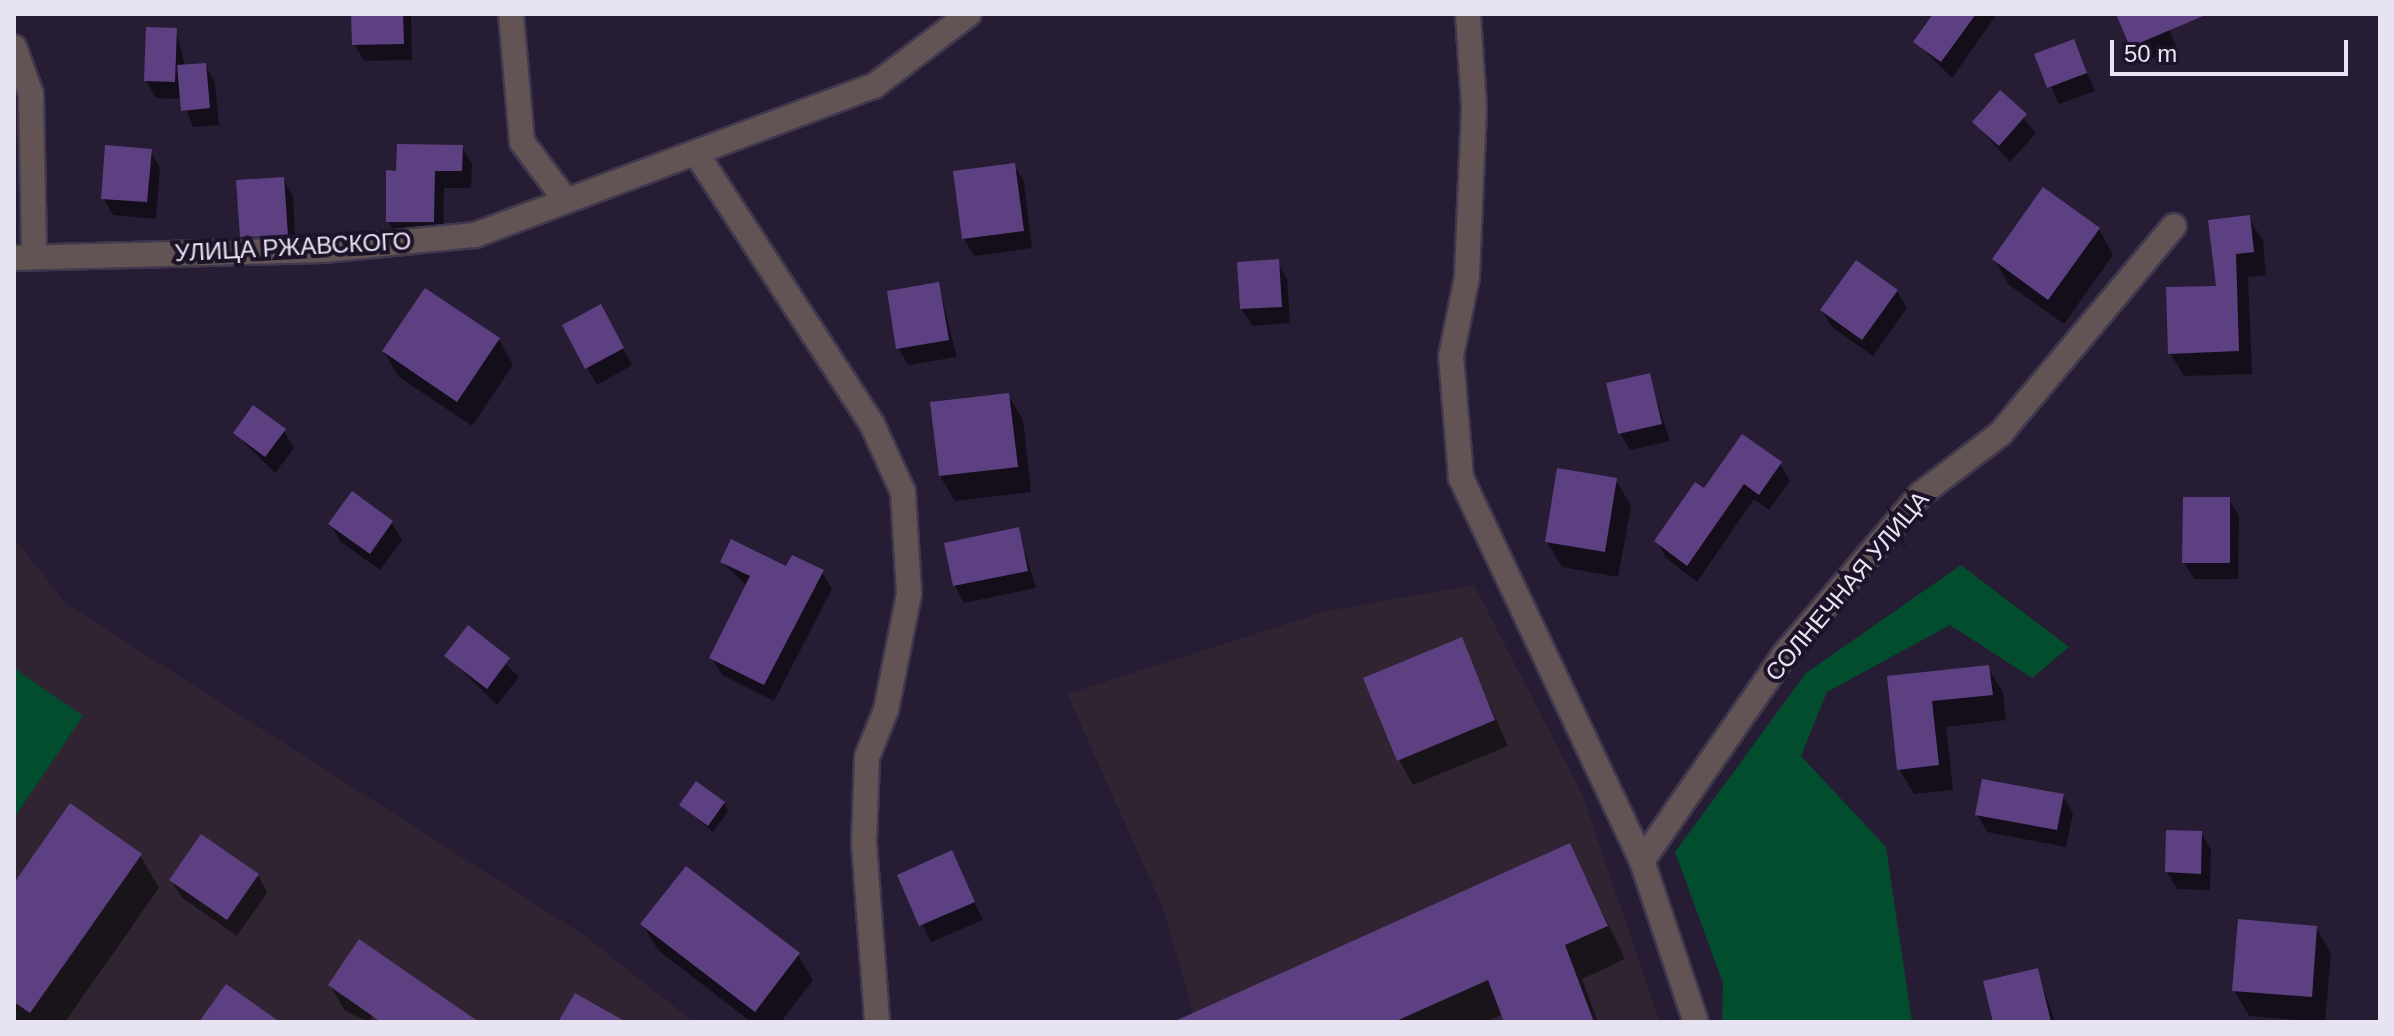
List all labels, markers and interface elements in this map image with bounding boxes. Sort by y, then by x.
scale bar [2114,24,2352,74]
text: 50 m [2124,40,2177,67]
street label: УЛИЦА РЖАВСКОГО [174,226,412,268]
street label: СОЛНЕЧНАЯ УЛИЦА [1759,485,1935,687]

